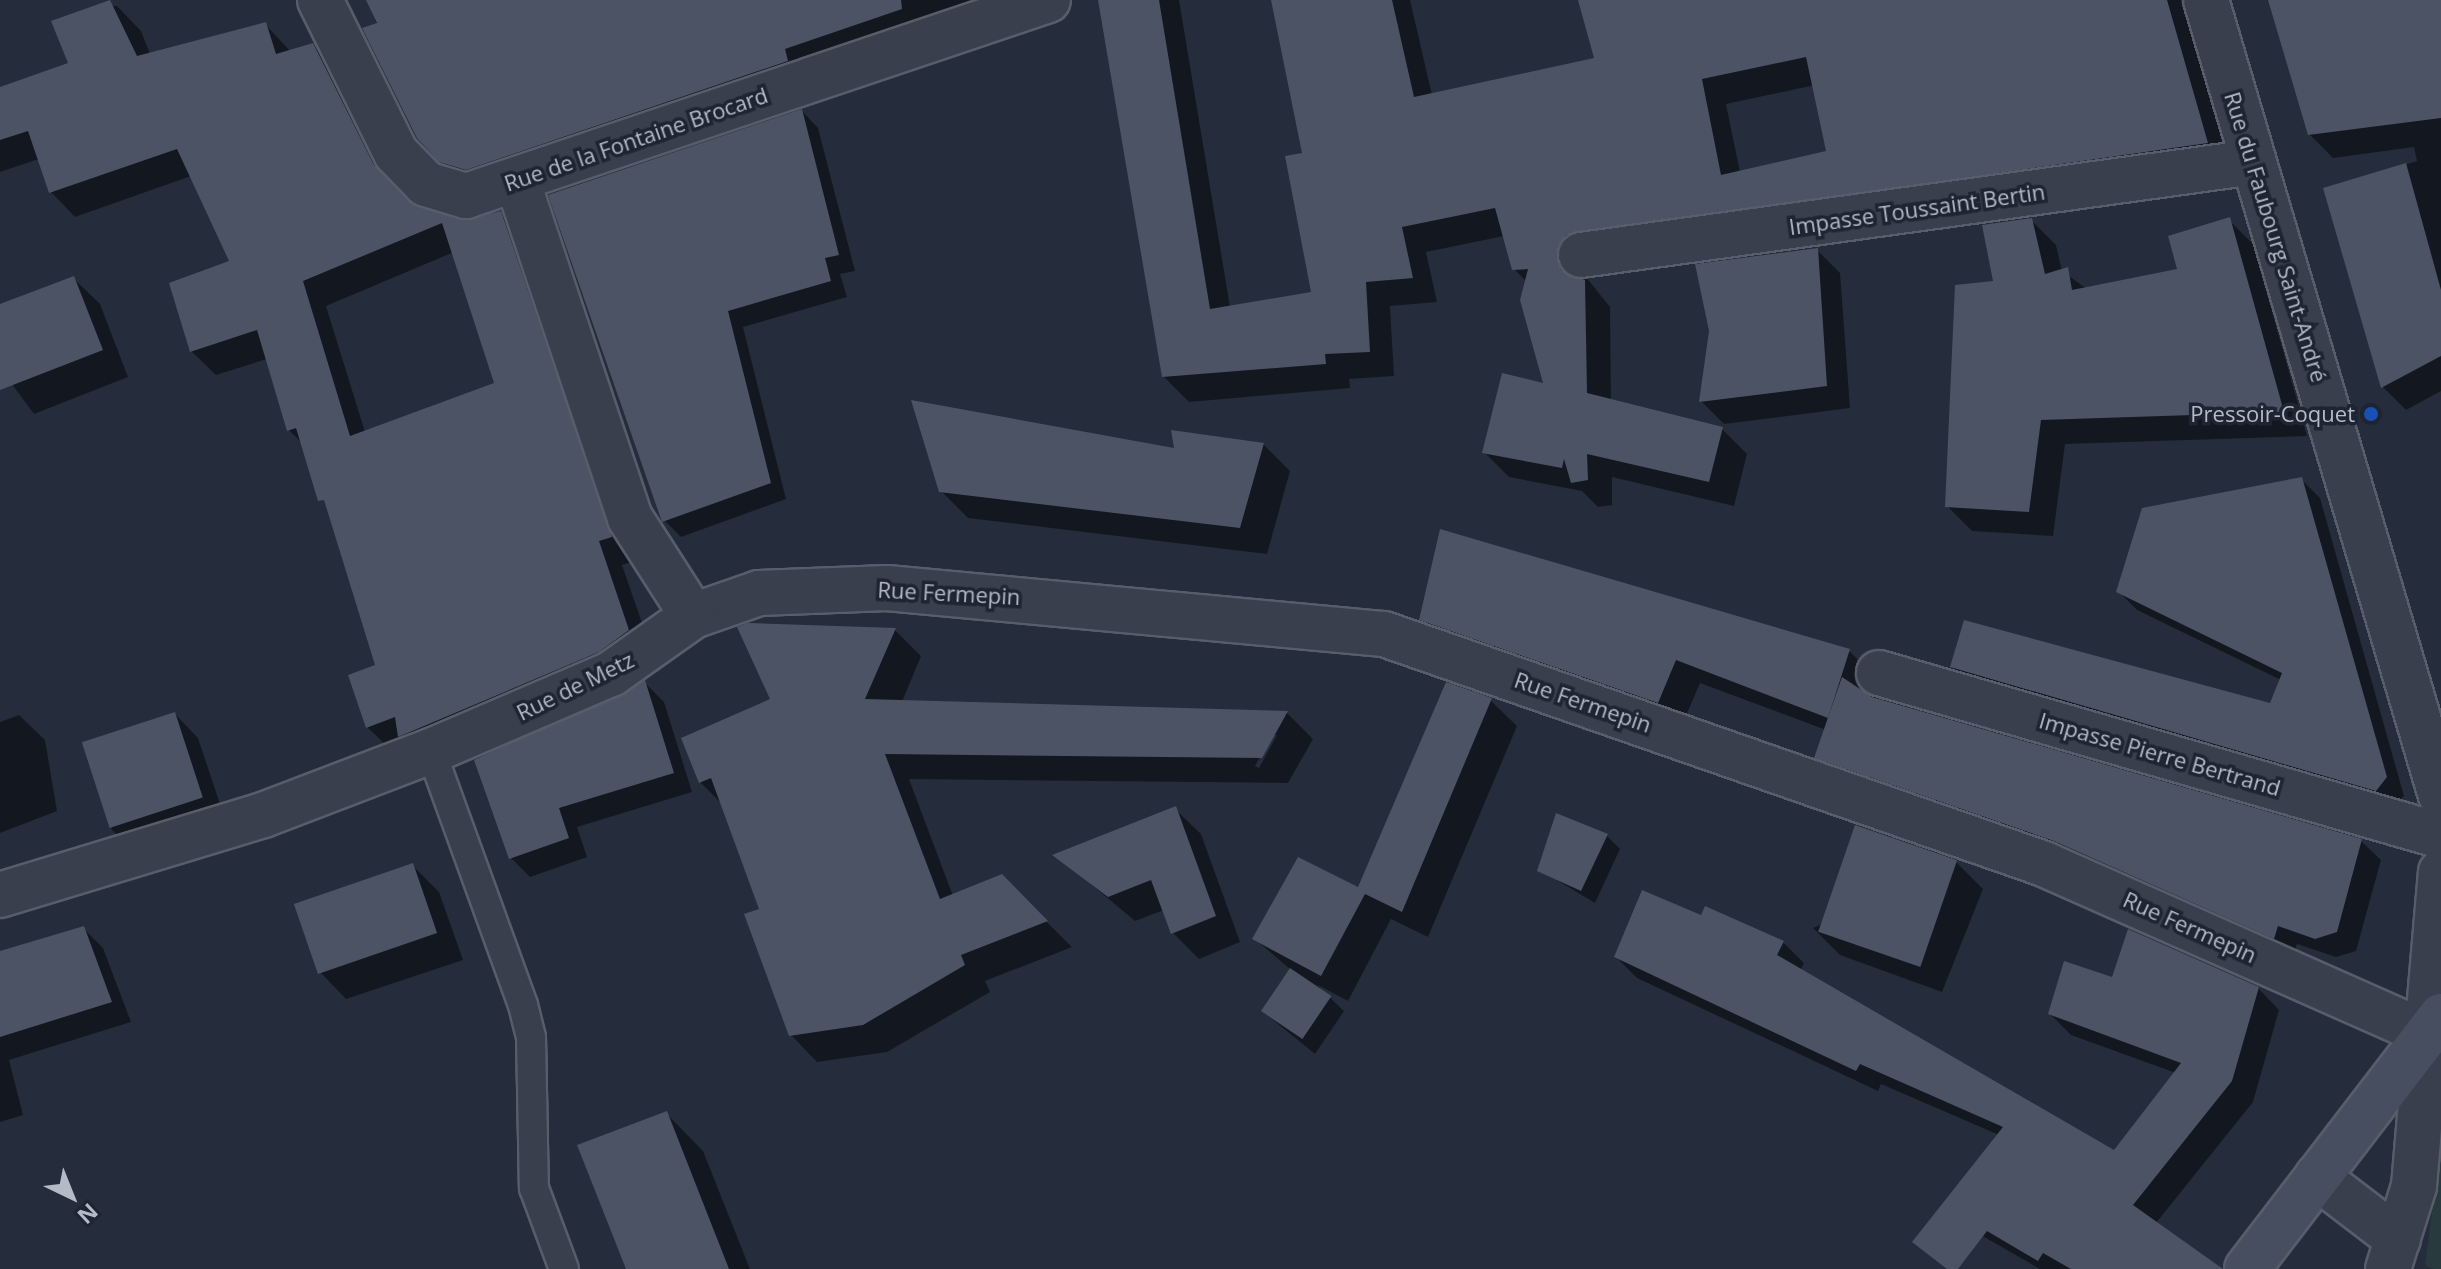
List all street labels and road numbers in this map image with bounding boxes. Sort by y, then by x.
street label: Rue de la Fontaine Brocard [501,81,771,197]
street label: Rue du Faubourg Saint-André [2219,89,2333,385]
street label: Impasse Toussaint Bertin [1787,178,2047,240]
street label: Rue Fermepin [877,576,1021,610]
street label: Rue de Metz [512,646,638,726]
street label: Rue Fermepin [1511,666,1655,738]
street label: Impasse Pierre Bertrand [2036,707,2284,801]
street label: Rue Fermepin [2119,886,2261,968]

